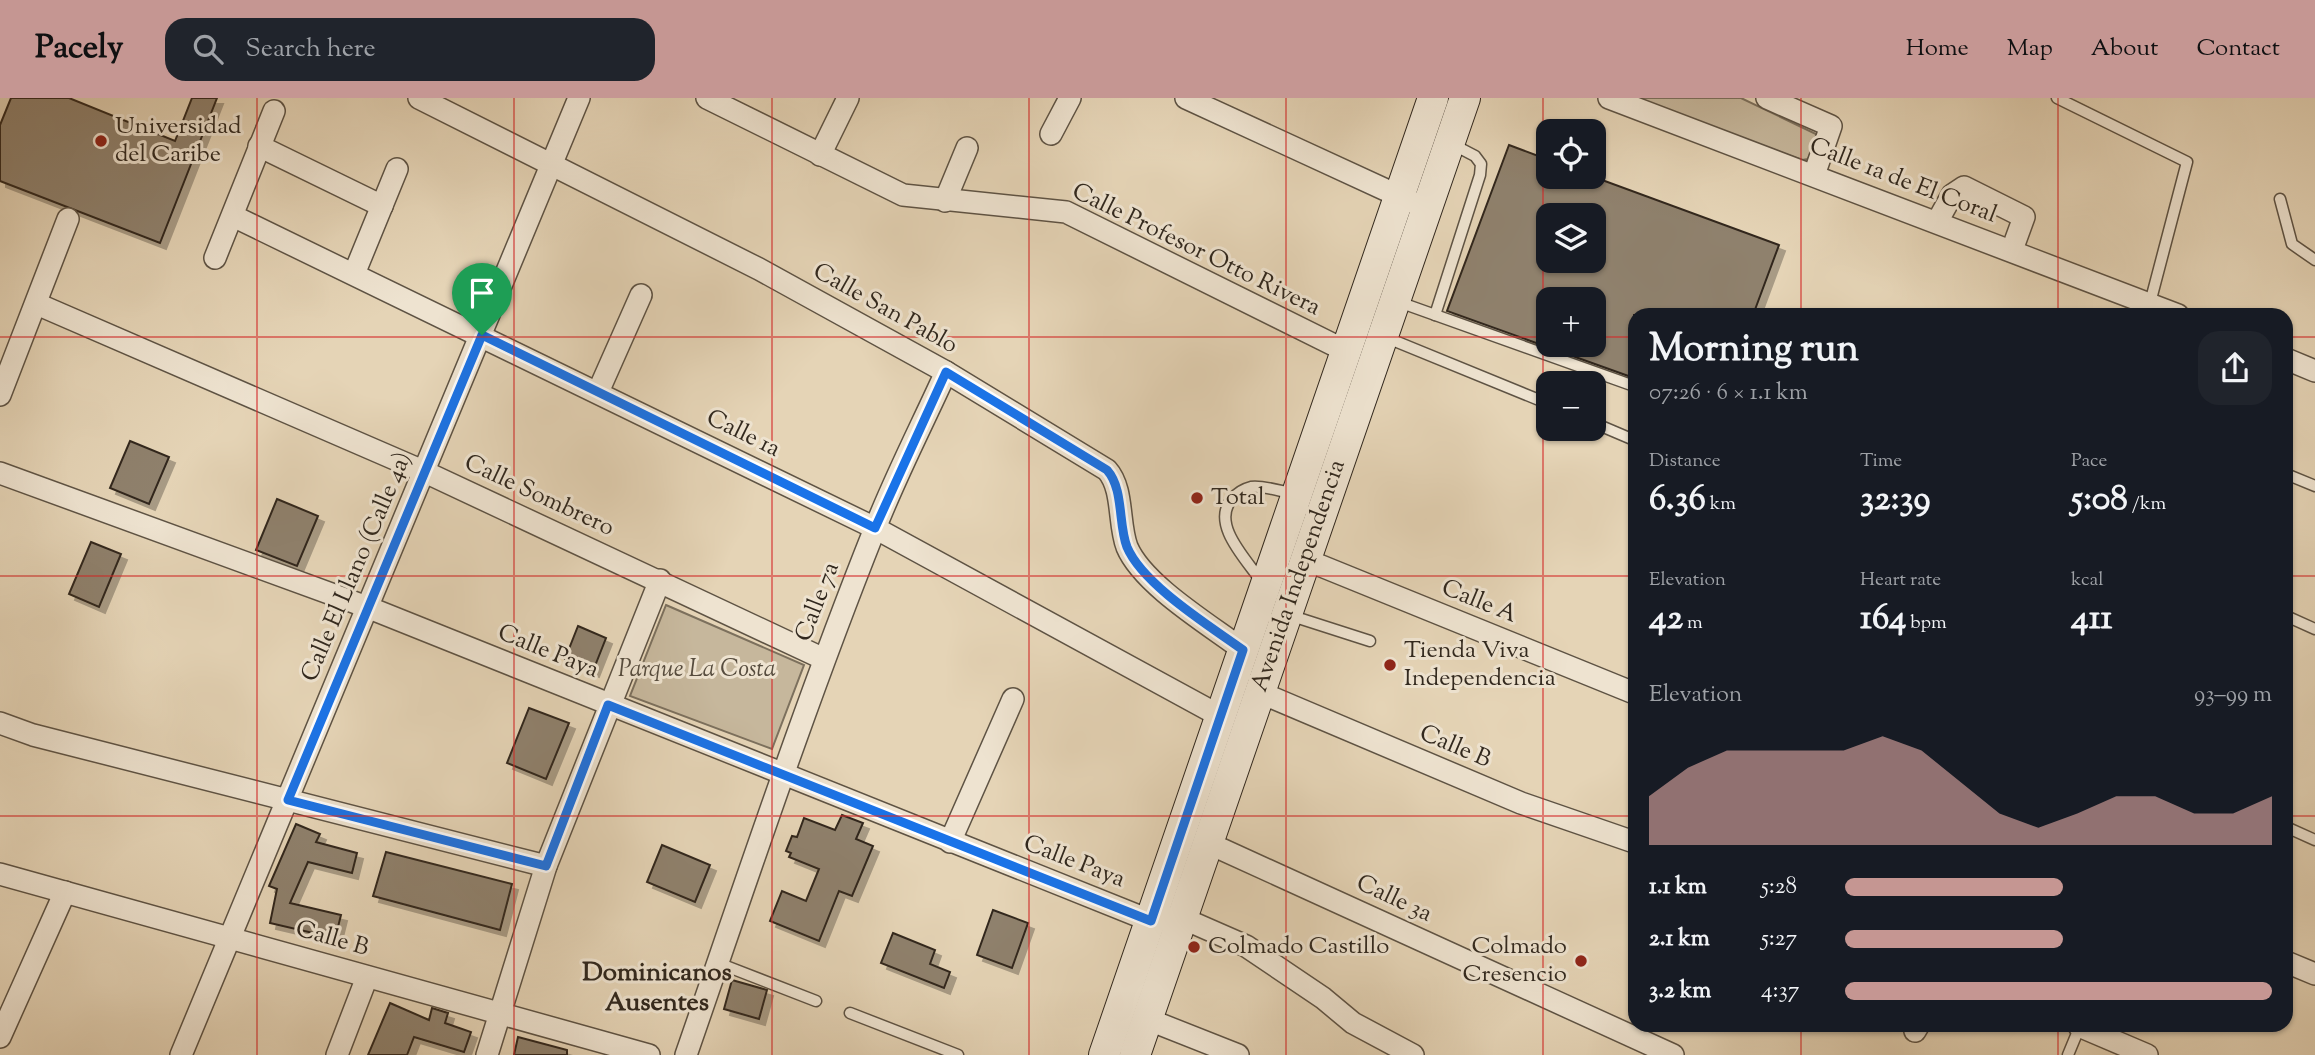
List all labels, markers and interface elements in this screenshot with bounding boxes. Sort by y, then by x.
search box [165,18,655,81]
text: Pacely [35,25,123,73]
icon: search [189,30,227,68]
text: Search here [245,31,376,68]
text: Home [1906,32,1969,66]
text: Map [2007,32,2053,66]
text: About [2091,32,2158,66]
text: Contact [2196,32,2280,66]
place label: Universidad del Caribe [115,110,242,172]
map controls [1536,119,1606,441]
button: locate [1536,119,1606,189]
street label: Calle 1a de El Coral [1804,130,2002,233]
marker: Universidad del Caribe [93,133,109,149]
street label: Calle Profesor Otto Rivera [1066,175,1326,325]
button: layers [1536,203,1606,273]
street label: Calle San Pablo [806,255,964,363]
pin [452,263,512,335]
icon: arrive [463,274,501,312]
button: + [1536,287,1606,357]
text: Morning run [1649,324,1859,378]
button: share [2198,331,2272,405]
button: − [1536,371,1606,441]
text: 07:26 · 6 × 1.1 km [1649,377,1808,410]
street label: Calle 1a [700,401,786,467]
street label: Calle Sombrero [458,446,620,546]
street label: Calle El Llano (Calle 4a) [293,447,421,687]
text: Distance [1649,448,1721,475]
text: Time [1860,448,1902,475]
text: Pace [2071,448,2107,475]
street label: Avenida Independencia [1243,455,1355,697]
text: 6.36 [1649,475,1706,526]
text: 32:39 [1860,475,1930,526]
text: 5:08 [2071,475,2128,526]
place label: Total [1211,481,1265,515]
marker: Total [1189,490,1205,506]
text: km [1706,491,1736,518]
text: /km [2128,491,2166,518]
street label: Calle 7a [787,557,849,647]
text: Elevation [1649,567,1726,594]
text: Heart rate [1860,567,1941,594]
text: kcal [2071,567,2104,594]
street label: Calle A [1436,571,1522,633]
text: 42 [1649,594,1683,645]
text: 164 [1860,594,1906,645]
text: 411 [2071,594,2112,645]
text: m [1683,610,1703,637]
text: bpm [1906,610,1947,637]
street label: Calle Paya [492,616,604,688]
place label: Tienda Viva Independencia [1404,634,1556,696]
park label: Parque La Costa [618,653,776,687]
marker: Tienda Viva Independencia [1382,657,1398,673]
text: Elevation [1649,679,1742,712]
text: 93–99 m [2194,679,2272,712]
street label: Calle B [1414,717,1496,777]
street label: Calle Paya [1018,827,1130,897]
street label: Calle 3a [1350,867,1438,931]
text: 1.1 km [1649,871,1707,904]
text: 5:28 [1761,871,1797,904]
street label: Calle B [291,912,373,966]
text: 2.1 km [1649,923,1710,956]
text: 5:27 [1761,923,1797,956]
place label: Colmado Castillo [1208,930,1389,964]
place label: Colmado Cresencio [1463,930,1567,992]
marker: Colmado Castillo [1186,939,1202,955]
marker: Colmado Cresencio [1573,953,1589,969]
district label: Dominicanos Ausentes [582,955,732,1022]
text: 3.2 km [1649,975,1711,1008]
text: 4:37 [1761,975,1799,1008]

